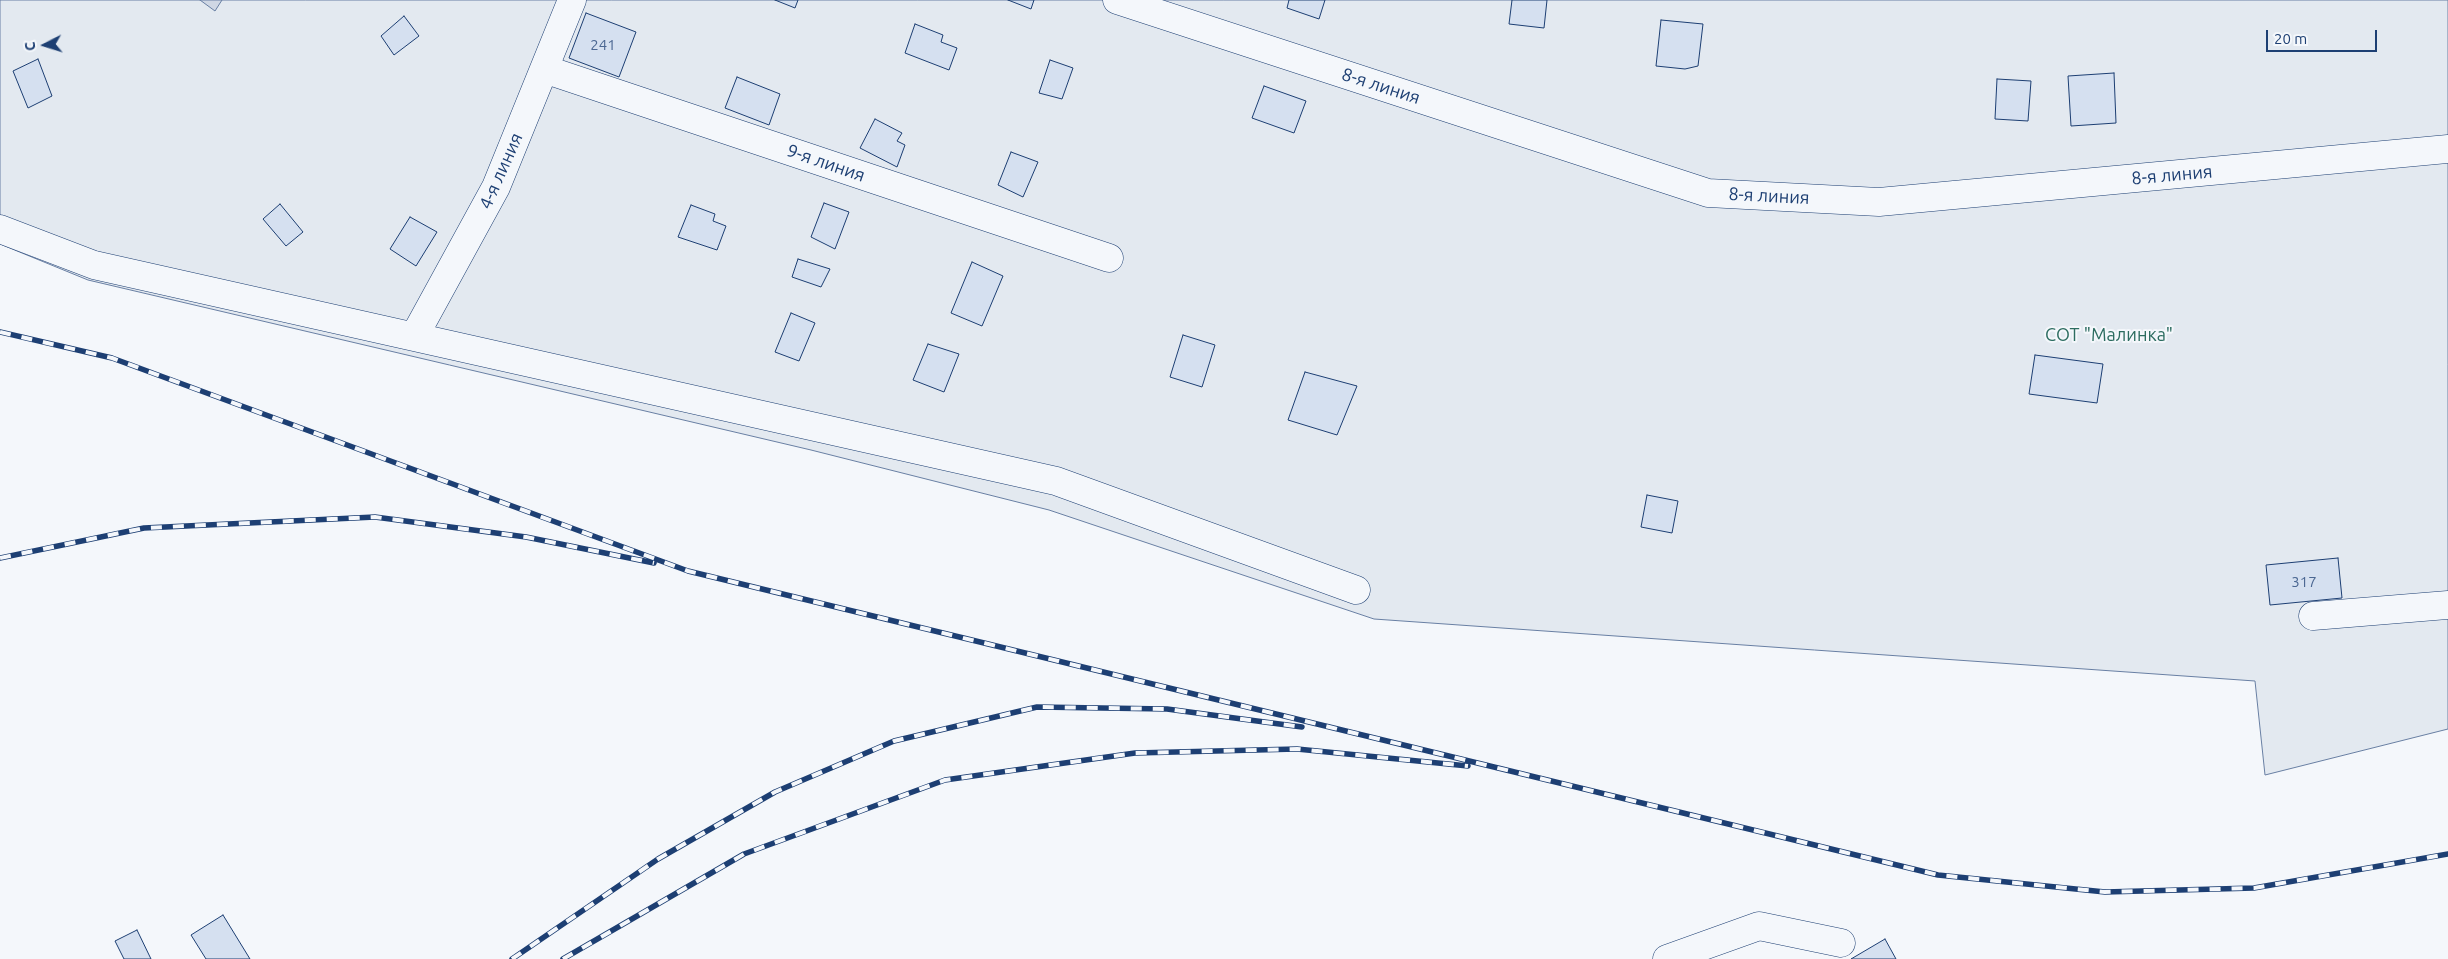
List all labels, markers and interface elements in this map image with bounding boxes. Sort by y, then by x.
north arrow [20,20,70,70]
scale bar [2268,20,2379,52]
text: 20 m [2274,30,2307,47]
house number: 241 [590,36,616,54]
text: С [22,41,38,51]
street label: 8-я линия [1339,63,1423,109]
street label: 4-я линия [475,130,527,212]
street label: 9-я линия [784,140,868,186]
street label: 8-я линия [2131,161,2213,189]
street label: 8-я линия [1728,183,1810,209]
park label: СОТ "Малинка" [2045,324,2173,346]
house number: 317 [2291,573,2317,591]

